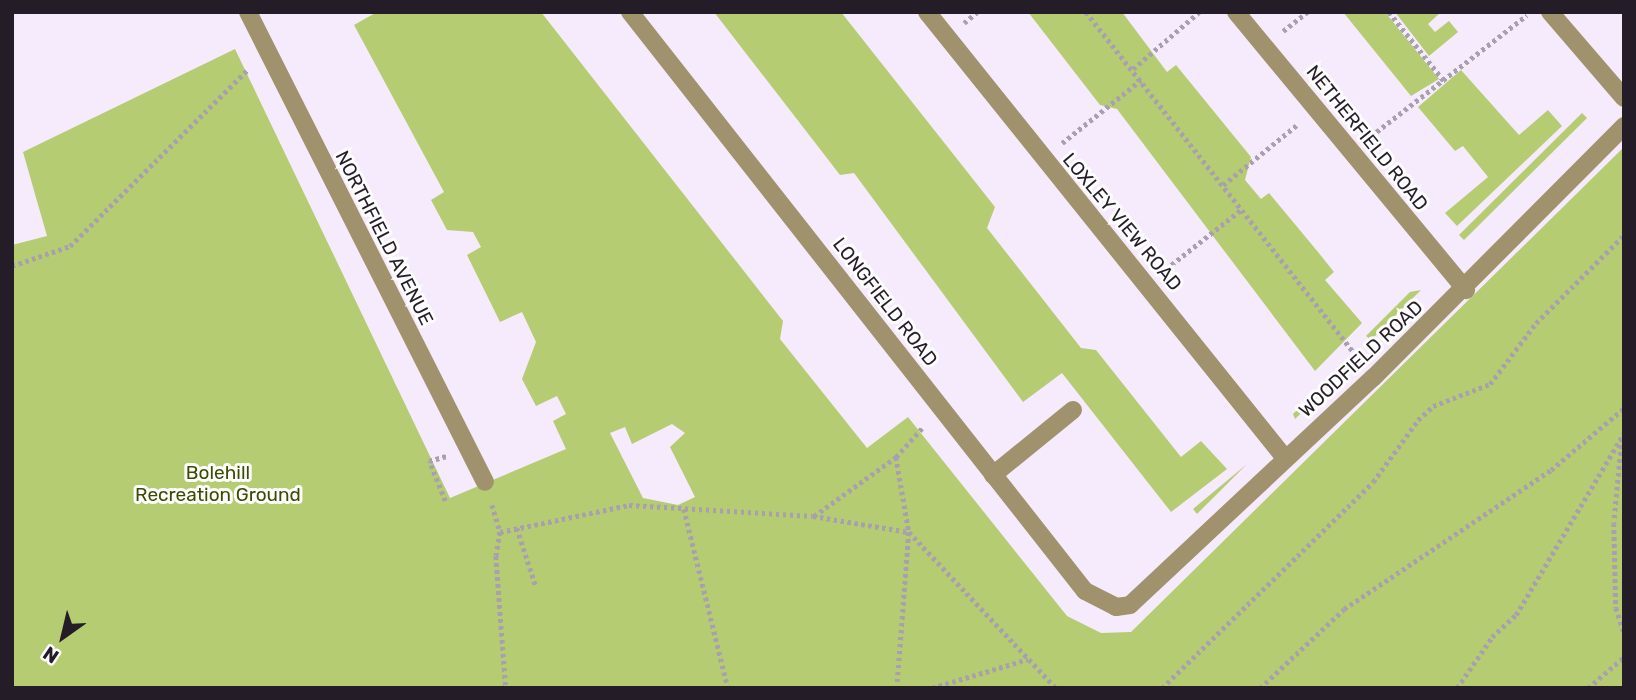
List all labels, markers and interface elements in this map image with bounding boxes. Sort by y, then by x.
street label: NETHERFIELD ROAD [1301,61,1433,215]
street label: NORTHFIELD AVENUE [330,147,438,329]
street label: LOXLEY VIEW ROAD [1057,148,1187,296]
street label: LONGFIELD ROAD [828,233,942,371]
street label: WOODFIELD ROAD [1294,296,1428,422]
park label: Bolehill Recreation Ground [135,462,301,506]
north arrow [28,602,98,672]
text: N [39,641,63,668]

